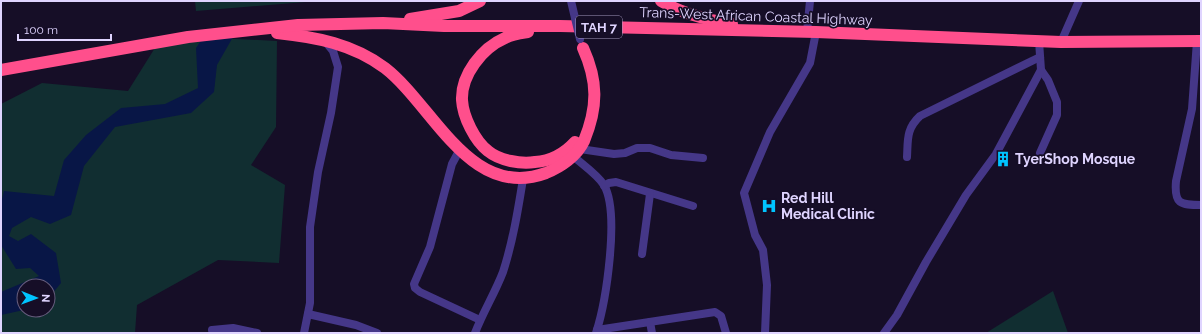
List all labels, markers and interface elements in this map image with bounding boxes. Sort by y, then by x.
street label: Trans-West African Coastal Highway [639,4,873,28]
scale bar [18,16,111,42]
road number: TAH 7 [576,16,622,38]
text: 100 m [24,23,58,37]
building icon: TyerShop Mosque [994,150,1012,168]
place label: TyerShop Mosque [1015,151,1136,167]
place label: Red Hill Medical Clinic [781,190,875,222]
hospital icon: Red Hill Medical Clinic [760,197,778,215]
north arrow [16,278,56,318]
text: N [39,294,52,302]

